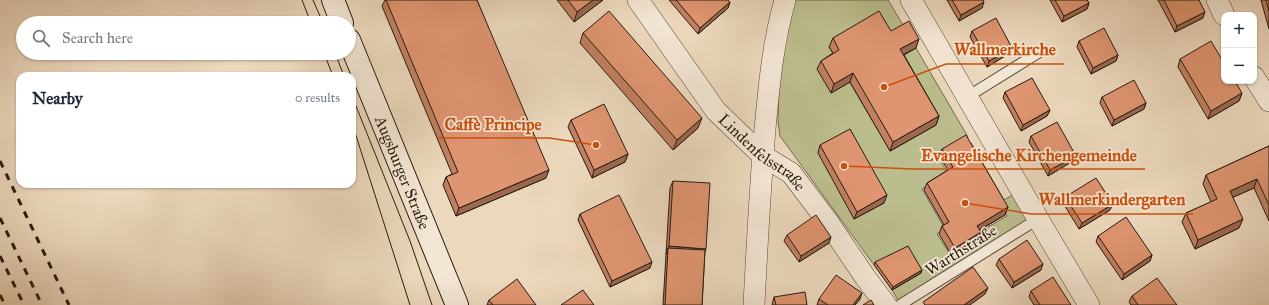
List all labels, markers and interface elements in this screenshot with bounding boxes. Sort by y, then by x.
map controls [1221,12,1257,84]
button: + [1221,12,1257,48]
search box [16,16,356,60]
icon: search [30,27,52,49]
text: Search here [62,29,133,47]
callout: Wallmerkirche [946,35,1064,64]
text: Wallmerkirche [954,39,1056,60]
button: − [1221,48,1257,84]
text: Nearby [32,88,83,109]
text: 0 results [295,90,340,106]
callout: Caffè Principe [436,109,549,138]
street label: Lindenfelsstraße [715,109,810,194]
street label: Augsburger Straße [371,112,435,232]
text: Caffè Principe [445,114,542,135]
callout: Evangelische Kirchengemeinde [913,140,1145,169]
text: Evangelische Kirchengemeinde [921,145,1137,166]
callout: Wallmerkindergarten [1031,185,1193,214]
text: Wallmerkindergarten [1039,189,1186,210]
street label: Warthstraße [922,220,1001,280]

